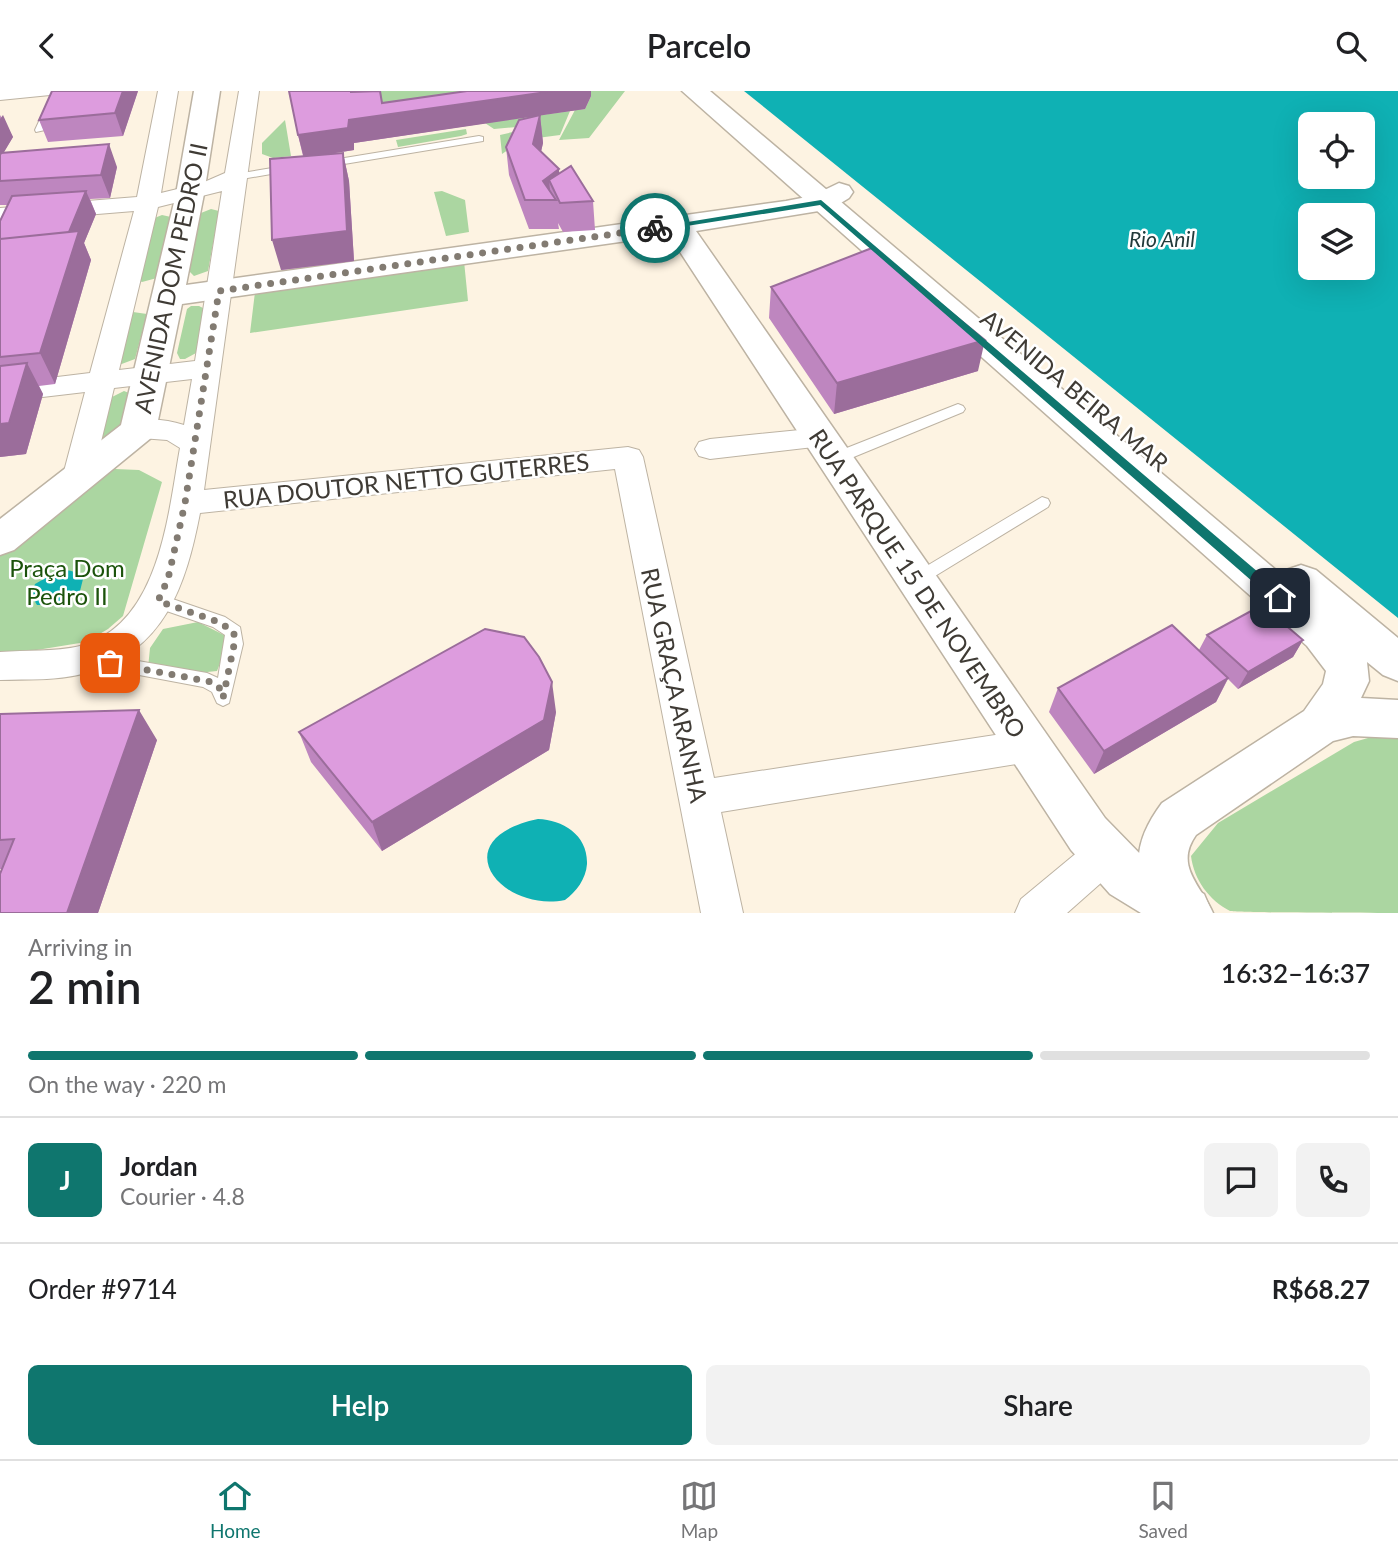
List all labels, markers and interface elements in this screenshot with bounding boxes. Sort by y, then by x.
text: Parcelo [647,26,751,65]
icon: back [28,27,66,65]
icon: search [1332,27,1370,65]
map controls [1298,112,1375,280]
button: locate [1298,112,1375,189]
street label: AVENIDA DOM PEDRO II [127,140,213,416]
courier [620,193,690,263]
button: layers [1298,203,1375,280]
icon: bike [636,209,674,247]
water label: Rio Anil [1129,226,1195,251]
street label: AVENIDA BEIRA MAR [975,303,1175,477]
street label: RUA PARQUE 15 DE NOVEMBRO [804,423,1032,743]
street label: RUA DOUTOR NETTO GUTERRES [222,446,590,514]
park label: Praça Dom Pedro II [9,553,125,610]
street label: RUA GRAÇA ARANHA [636,565,714,806]
pin [1250,568,1310,628]
icon: home [1261,579,1299,617]
pin [80,633,140,693]
icon: bag [91,644,129,682]
text: Arriving in [28,933,132,961]
text: 16:32–16:37 [1221,957,1370,989]
text: 2 min [28,959,142,1014]
text: On the way · 220 m [28,1070,227,1098]
button: chat [1204,1143,1278,1217]
button: phone [1296,1143,1370,1217]
text: Jordan [120,1150,198,1182]
text: J [59,1164,71,1196]
text: Courier · 4.8 [120,1182,245,1210]
text: Order #9714 [28,1273,177,1305]
text: R$68.27 [1272,1273,1370,1305]
button: Help [28,1365,692,1445]
button: Share [706,1365,1370,1445]
tab: Home [210,1477,261,1542]
tab: Map [680,1477,718,1542]
tab: Saved [1138,1477,1188,1542]

